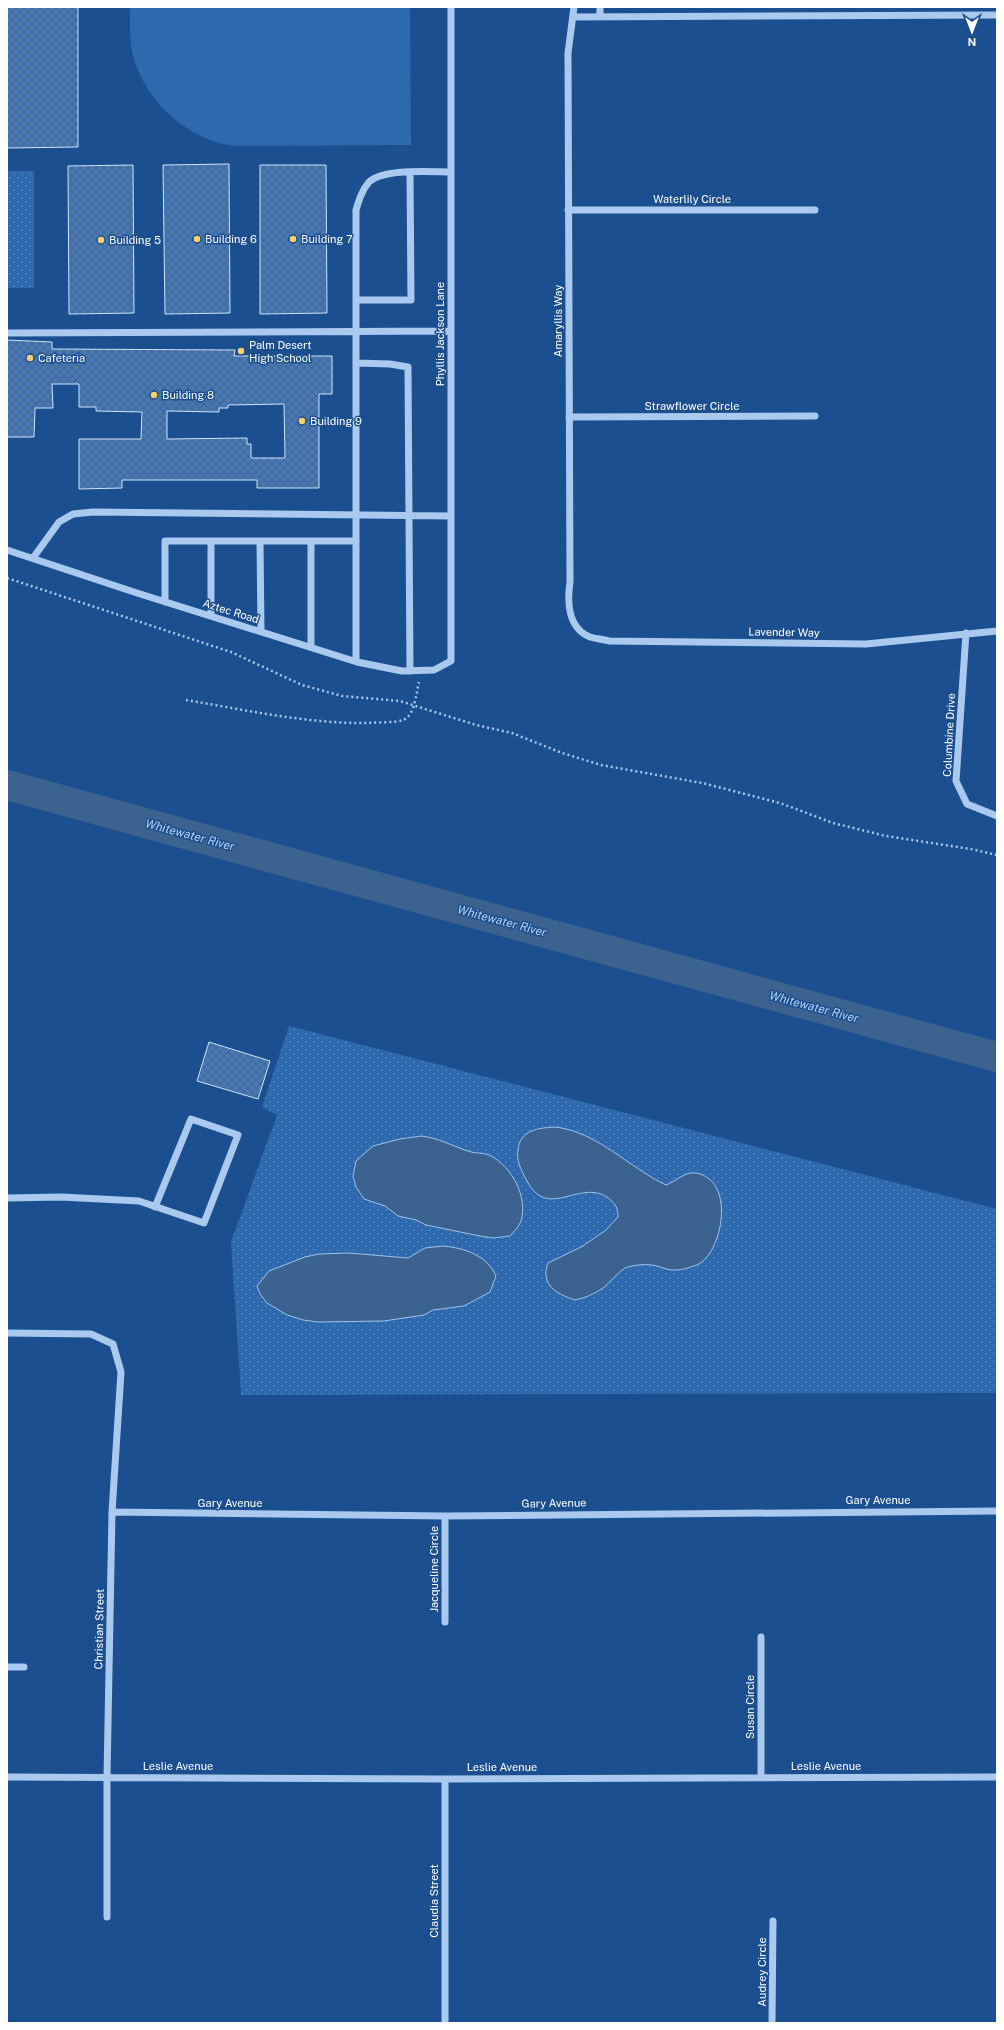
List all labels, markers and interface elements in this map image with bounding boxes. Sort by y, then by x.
north arrow [952,12,992,52]
text: N [968,36,976,48]
street label: Waterlily Circle [653,193,731,205]
place label: Building 6 [205,233,257,245]
place label: Building 7 [301,233,353,245]
place label: Building 5 [109,234,161,246]
marker: Building 6 [192,234,202,244]
marker: Building 7 [288,234,298,244]
marker: Building 5 [96,235,106,245]
street label: Phyllis Jackson Lane [434,282,446,386]
street label: Amaryllis Way [552,285,564,357]
place label: Palm Desert High School [249,339,312,364]
marker: Palm Desert High School [236,346,246,356]
place label: Cafeteria [38,352,85,364]
marker: Cafeteria [25,353,35,363]
place label: Building 8 [162,389,214,401]
marker: Building 8 [149,390,159,400]
street label: Strawflower Circle [644,400,740,412]
place label: Building 9 [310,415,362,427]
marker: Building 9 [297,416,307,426]
street label: Aztec Road [201,597,261,625]
street label: Lavender Way [748,625,820,639]
street label: Columbine Drive [941,693,957,777]
water label: Whitewater River [144,816,237,854]
water label: Whitewater River [456,902,549,940]
water label: Whitewater River [768,988,861,1026]
street label: Gary Avenue [846,1494,910,1506]
street label: Gary Avenue [521,1496,587,1510]
street label: Gary Avenue [198,1497,262,1509]
street label: Jacqueline Circle [428,1526,440,1612]
street label: Christian Street [92,1589,106,1669]
street label: Susan Circle [744,1675,756,1739]
street label: Leslie Avenue [143,1760,213,1772]
street label: Leslie Avenue [791,1760,861,1772]
street label: Leslie Avenue [467,1761,537,1773]
street label: Claudia Street [428,1864,440,1938]
street label: Audrey Circle [756,1937,768,2007]

